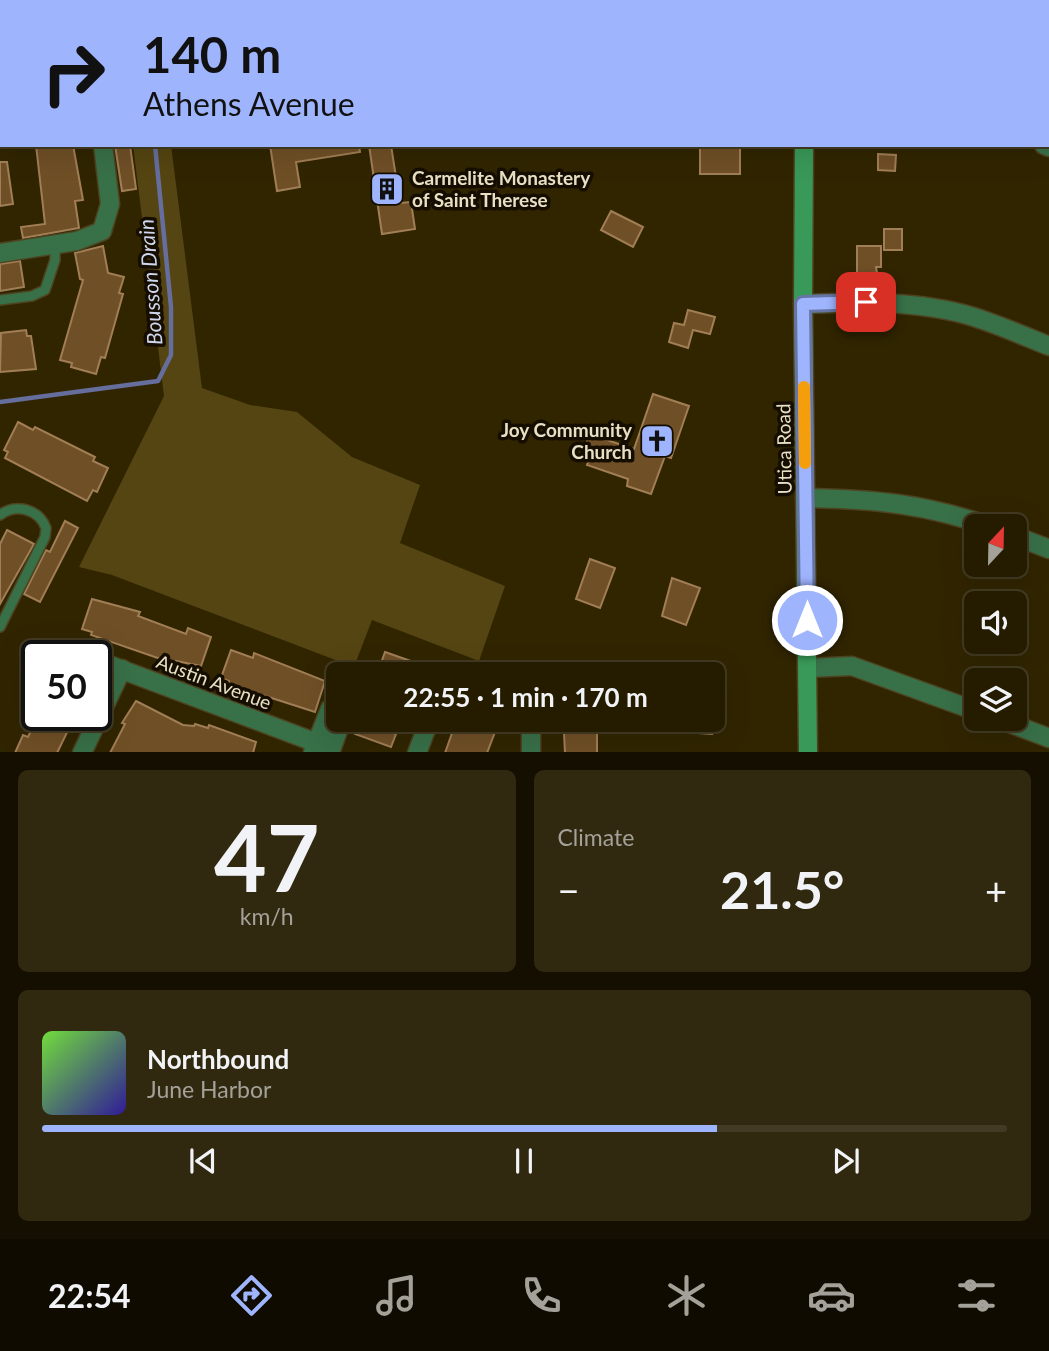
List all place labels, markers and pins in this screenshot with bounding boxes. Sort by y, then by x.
place label: Carmelite Monastery of Saint Therese [412,166,591,211]
building icon: Carmelite Monastery of Saint Therese [368,170,406,208]
pin [836,272,896,332]
place label: Joy Community Church [501,418,633,463]
church icon: Joy Community Church [638,422,676,460]

